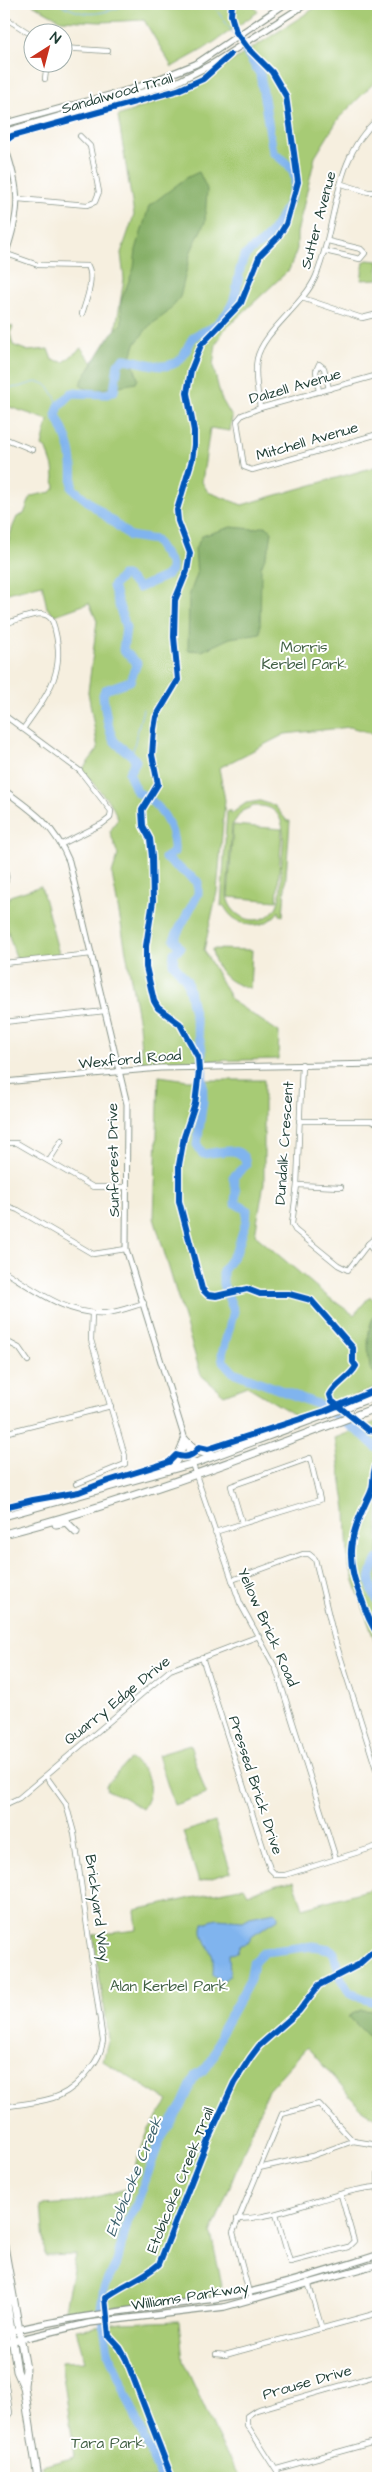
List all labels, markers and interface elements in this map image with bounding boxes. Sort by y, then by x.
north arrow [22,22,72,72]
text: N [46,28,65,49]
street label: Sandalwood Trail [59,68,175,119]
street label: Sutter Avenue [295,169,342,271]
street label: Dalzell Avenue [247,363,344,410]
street label: Mitchell Avenue [254,417,361,466]
park label: Morris Kerbel Park [261,637,347,675]
street label: Wexford Road [78,1045,183,1074]
street label: Dundalk Crescent [270,1081,299,1205]
street label: Sunforest Drive [102,1103,125,1217]
street label: Yellow Brick Road [232,1565,303,1690]
street label: Quarry Edge Drive [60,1651,176,1751]
street label: Pressed Brick Drive [223,1713,288,1857]
street label: Brickyard Way [79,1853,115,1963]
park label: Alan Kerbel Park [110,1976,228,1997]
street label: Etobicoke Creek Trail [142,2104,219,2256]
water label: Etobicoke Creek [100,2112,168,2240]
street label: Williams Parkway [130,2277,251,2317]
street label: Prouse Drive [260,2360,354,2405]
park label: Tara Park [71,2433,145,2454]

